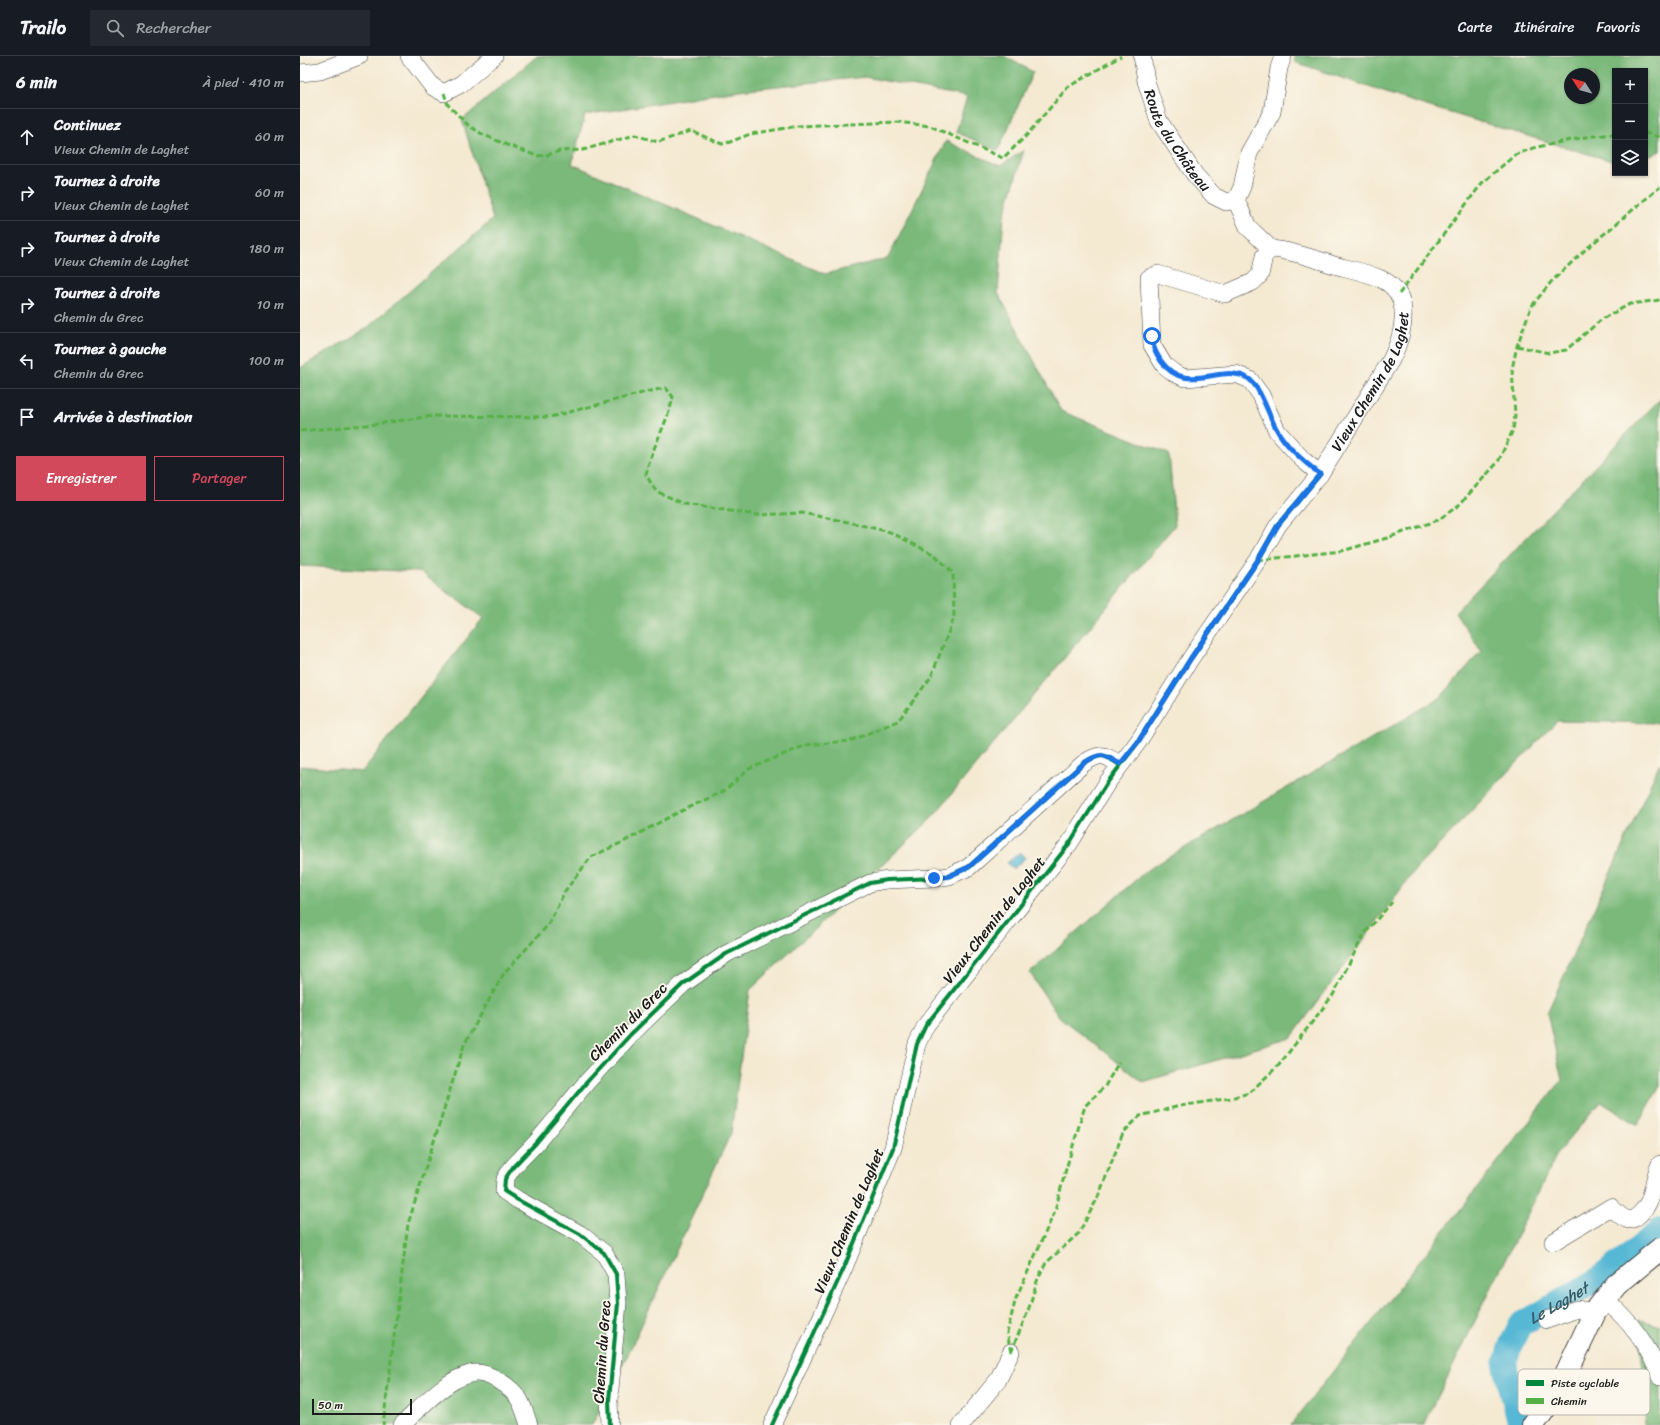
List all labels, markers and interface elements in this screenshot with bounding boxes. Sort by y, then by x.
search box [90,10,370,46]
text: Trailo [20,11,66,44]
text: Rechercher [136,15,211,41]
text: Carte [1458,15,1493,40]
text: Itinéraire [1515,15,1574,40]
text: Favoris [1596,15,1640,40]
icon: search [104,17,126,39]
text: 6 min [16,67,57,97]
north arrow [1564,68,1600,104]
map controls [1612,68,1648,176]
button: + [1612,68,1648,104]
text: À pied · 410 m [203,71,284,94]
street label: Route du Château [1136,86,1218,198]
button: − [1612,104,1648,140]
text: Continuez [54,112,121,138]
text: 60 m [255,125,284,148]
icon: ahead [16,126,38,148]
text: Vieux Chemin de Laghet [54,138,189,161]
button: layers [1612,140,1648,176]
text: Tournez à droite [54,168,160,194]
text: 60 m [255,181,284,204]
icon: right [16,182,38,204]
text: Vieux Chemin de Laghet [54,194,189,217]
text: Tournez à droite [54,224,160,250]
text: 180 m [249,237,284,260]
icon: right [16,238,38,260]
text: Vieux Chemin de Laghet [54,250,189,273]
text: Tournez à droite [54,280,160,306]
text: 10 m [257,293,284,316]
icon: right [16,294,38,316]
text: Chemin du Grec [54,306,143,329]
street label: Vieux Chemin de Laghet [1324,311,1416,457]
route start [1143,327,1161,345]
text: Tournez à gauche [54,336,166,362]
text: 100 m [249,349,284,372]
icon: left [16,350,38,372]
text: Chemin du Grec [54,362,143,385]
text: Arrivée à destination [54,404,192,430]
icon: arrive [16,406,38,428]
button: Enregistrer [16,456,146,501]
button: Partager [154,456,284,501]
street label: Vieux Chemin de Laghet [936,850,1053,990]
route end [925,869,943,887]
street label: Chemin du Grec [582,976,674,1068]
street label: Vieux Chemin de Laghet [807,1144,892,1298]
water label: Le Laghet [1522,1272,1596,1332]
street label: Chemin du Grec [585,1299,619,1404]
legend [1518,1369,1650,1415]
text: Piste cyclable [1551,1374,1620,1393]
text: Chemin [1551,1392,1587,1411]
text: 50 m [318,1396,343,1415]
scale bar [312,1397,412,1416]

